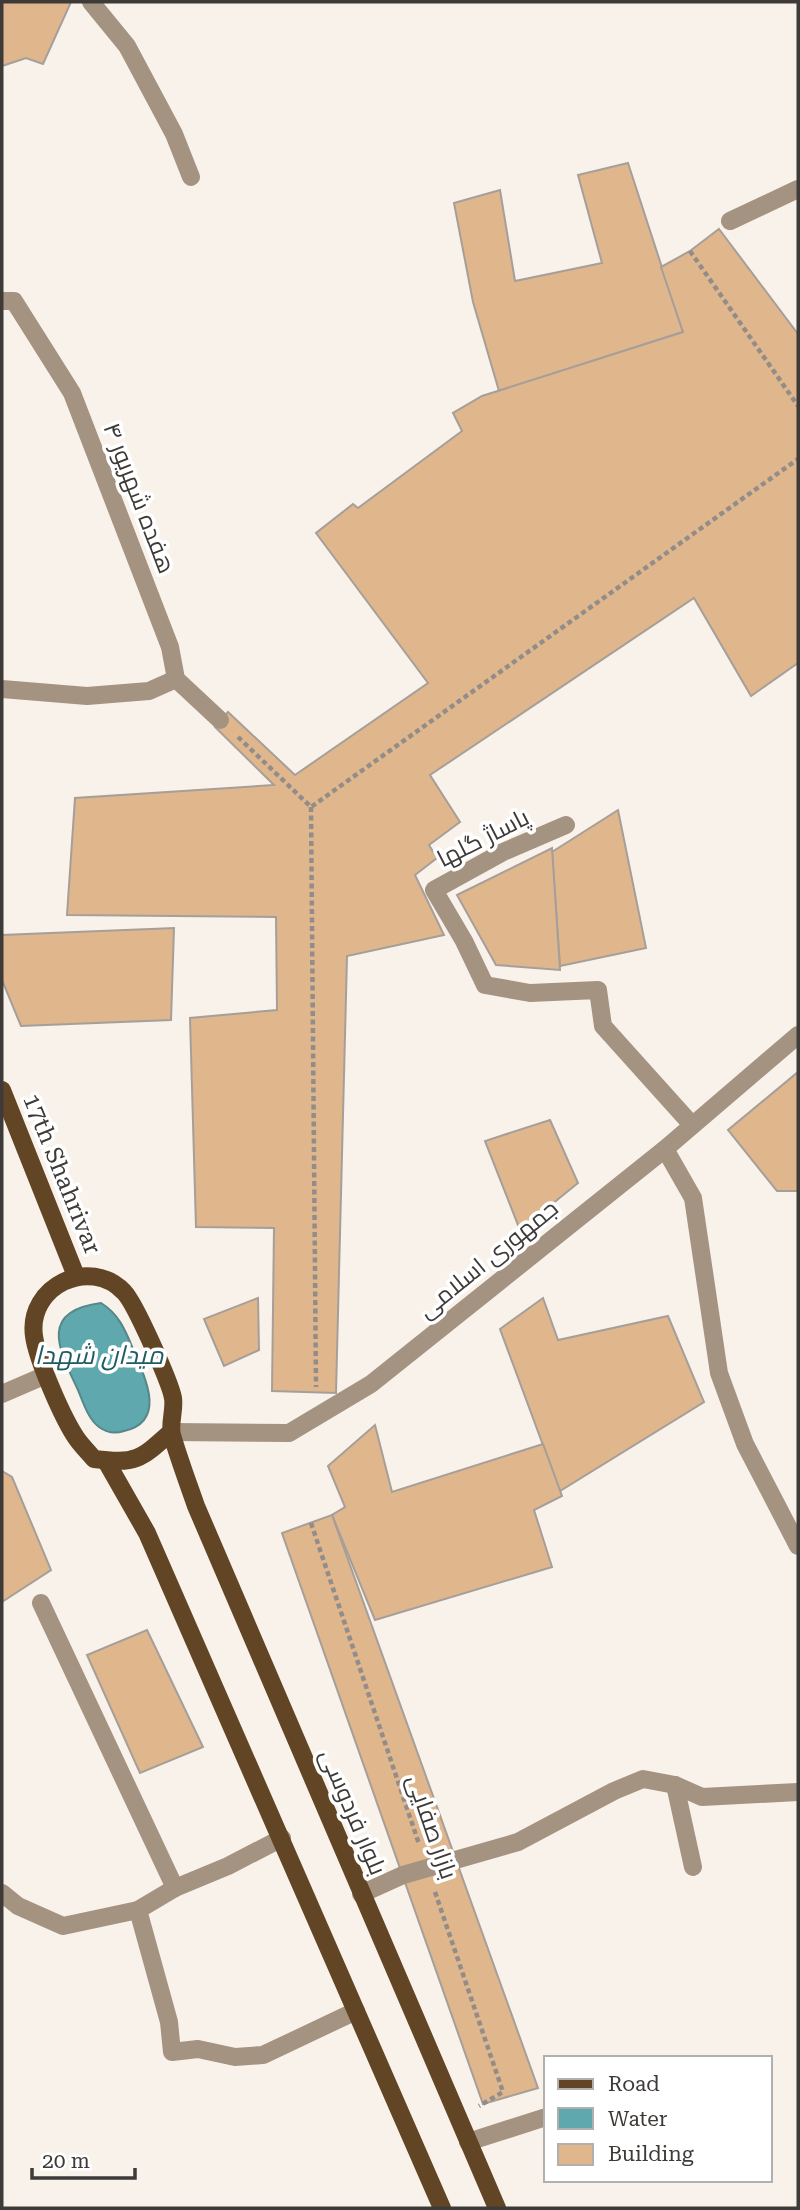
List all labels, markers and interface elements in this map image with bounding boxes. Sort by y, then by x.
street label: هفده شهریور ۴ [97,419,181,577]
street label: پاساژ گلها [432,803,535,875]
street label: 17th Shahrivar [17,1090,107,1258]
street label: جمهوری اسلامی [412,1194,564,1324]
water label: میدان شهدا [35,1340,164,1371]
street label: بلوار فردوسی [314,1745,392,1879]
street label: بازار صفایی [401,1771,463,1883]
legend [544,2056,772,2182]
text: Road [608,2072,660,2096]
text: Water [608,2107,668,2131]
scale bar [32,2136,135,2180]
text: Building [608,2142,694,2166]
text: 20 m [42,2149,90,2173]

